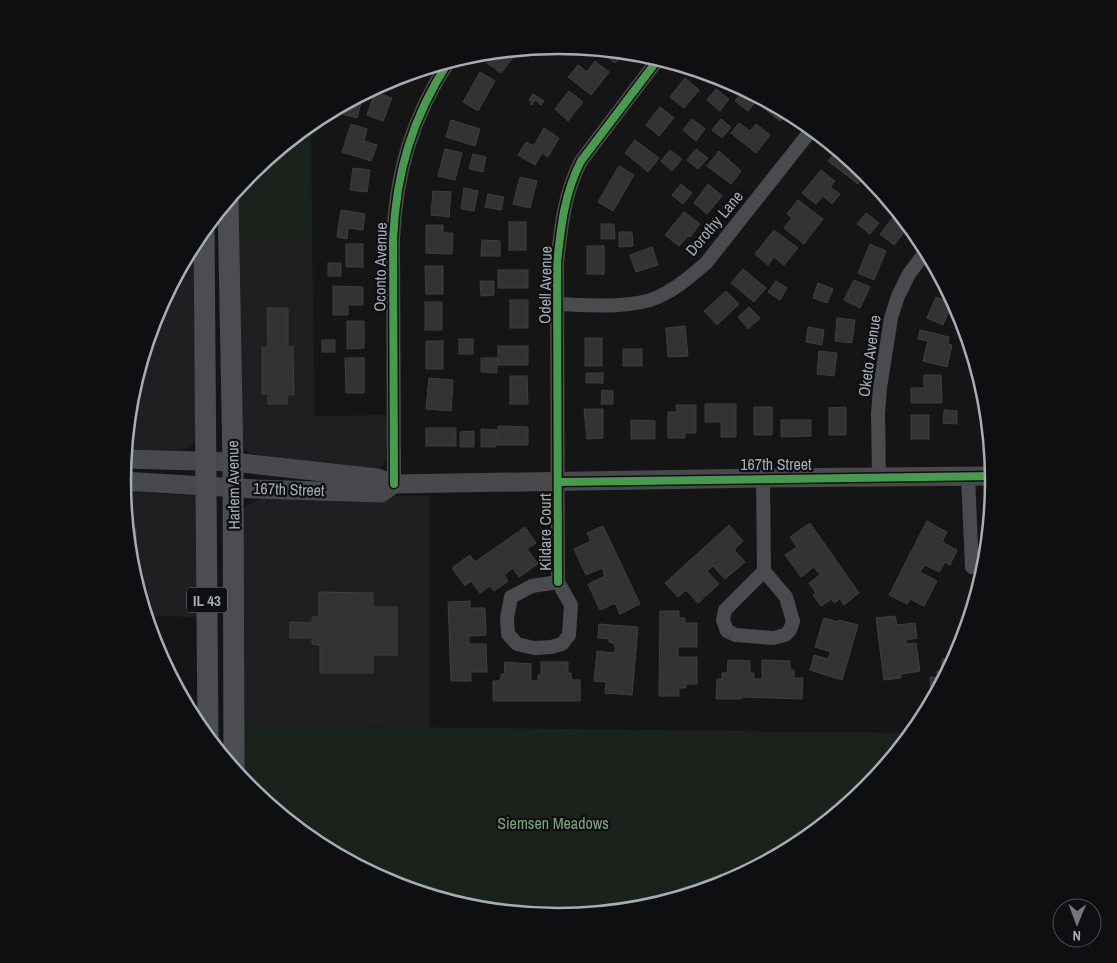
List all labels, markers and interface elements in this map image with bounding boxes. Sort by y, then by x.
street label: Dorothy Lane [680,186,748,260]
street label: Oconto Avenue [368,222,392,312]
street label: Odell Avenue [533,246,557,324]
street label: Oketo Avenue [852,314,886,398]
street label: Harlem Avenue [221,440,245,530]
street label: 167th Street [740,453,812,475]
street label: 167th Street [253,477,325,501]
street label: Kildare Court [534,493,556,571]
road number: IL 43 [187,588,227,612]
park label: Siemsen Meadows [497,812,609,834]
north arrow [1052,898,1102,948]
text: N [1072,927,1081,945]

